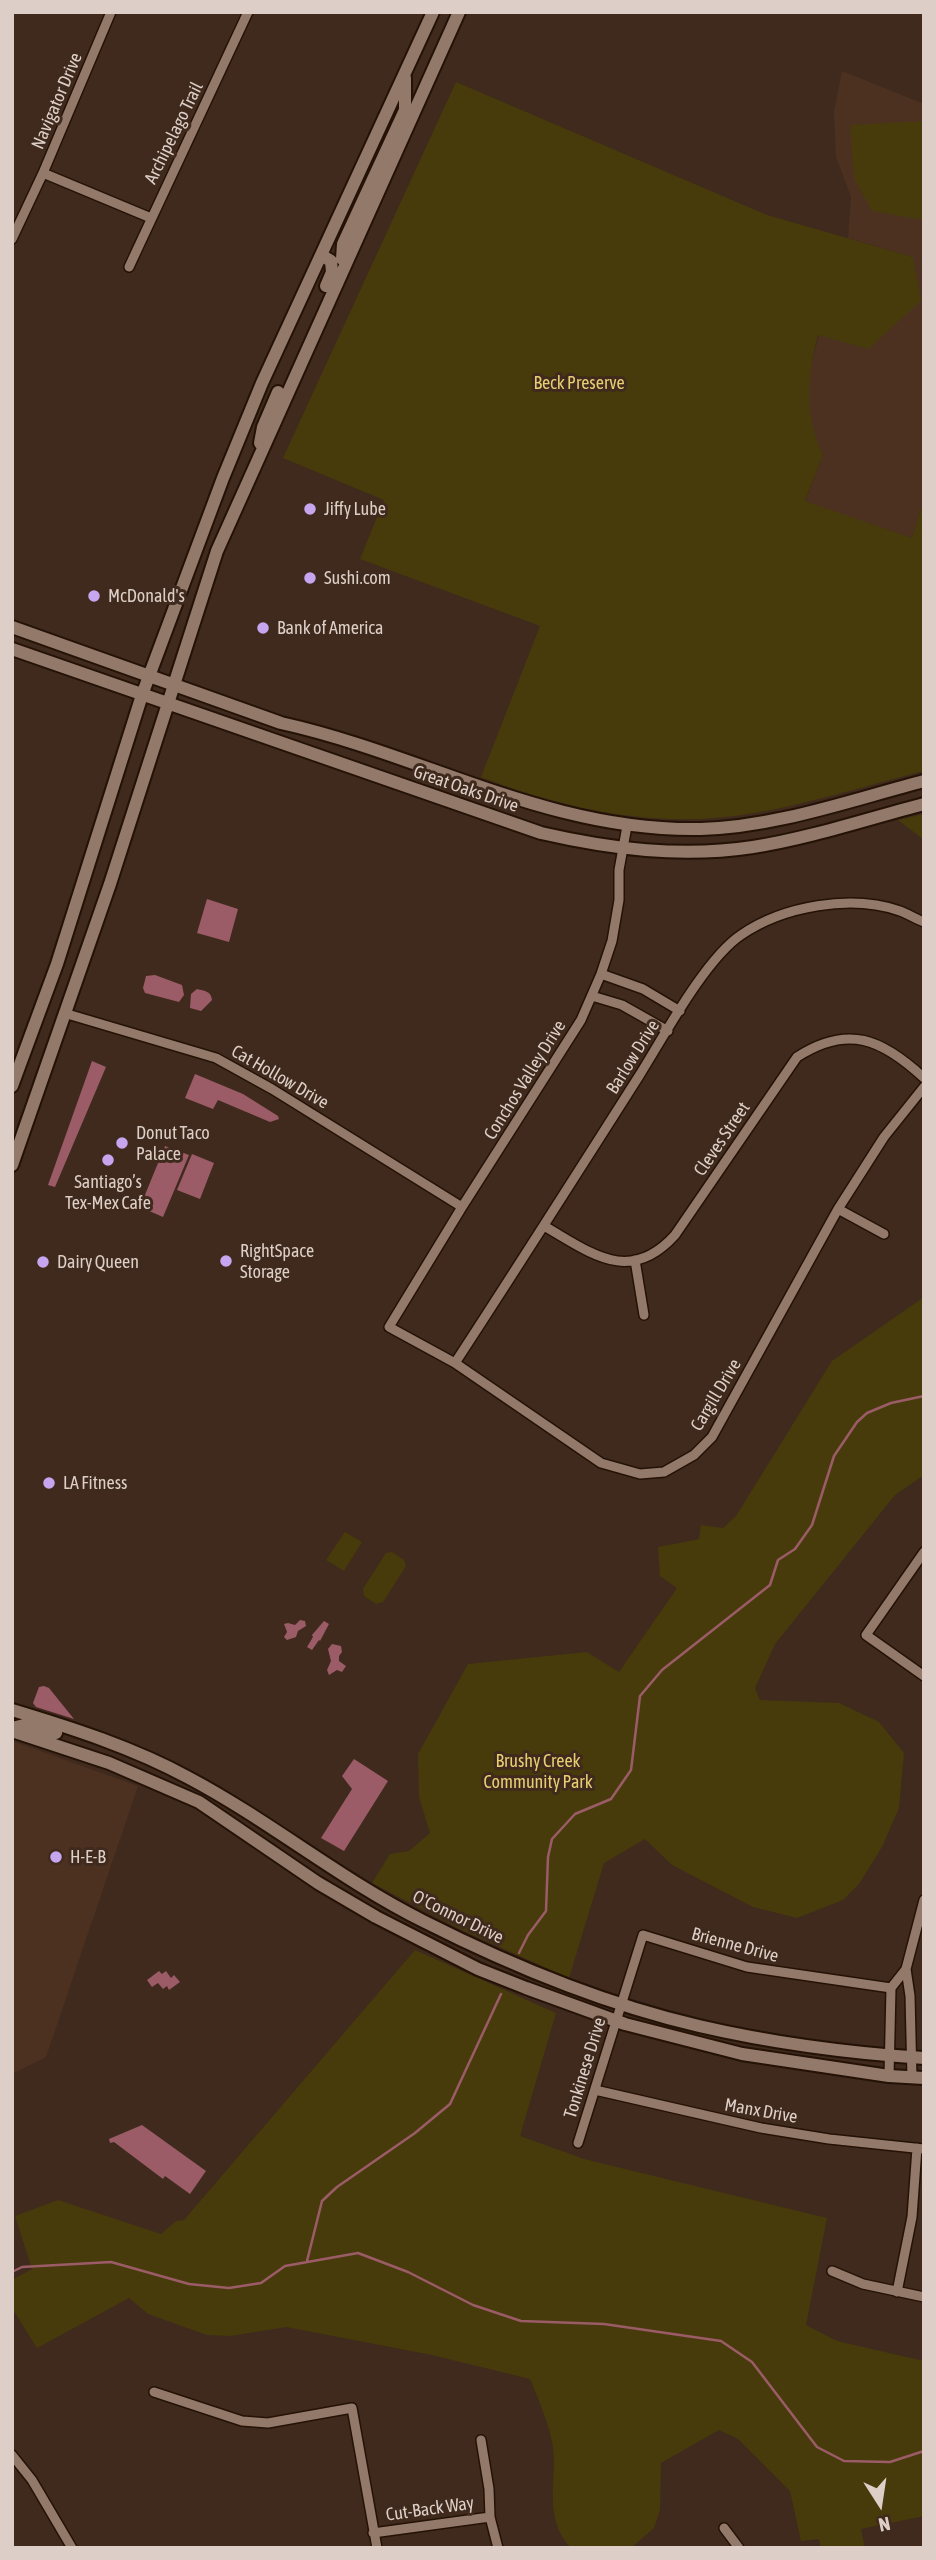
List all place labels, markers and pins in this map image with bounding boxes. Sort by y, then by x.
place label: Jiffy Lube [324,498,386,520]
marker: Jiffy Lube [302,501,318,517]
place label: Sushi.com [324,567,391,589]
marker: Sushi.com [302,570,318,586]
place label: McDonald's [108,585,185,607]
marker: McDonald's [86,588,102,604]
place label: Bank of America [277,617,383,639]
marker: Bank of America [255,620,271,636]
place label: Donut Taco Palace [136,1122,210,1164]
marker: Donut Taco Palace [114,1135,130,1151]
marker: Santiago’s Tex-Mex Cafe [100,1152,116,1168]
place label: Santiago’s Tex-Mex Cafe [65,1171,151,1214]
place label: RightSpace Storage [240,1240,314,1282]
place label: Dairy Queen [57,1251,139,1273]
marker: RightSpace Storage [218,1253,234,1269]
marker: Dairy Queen [35,1254,51,1270]
place label: LA Fitness [63,1472,127,1494]
marker: LA Fitness [41,1475,57,1491]
place label: H-E-B [70,1846,106,1868]
marker: H-E-B [48,1849,64,1865]

